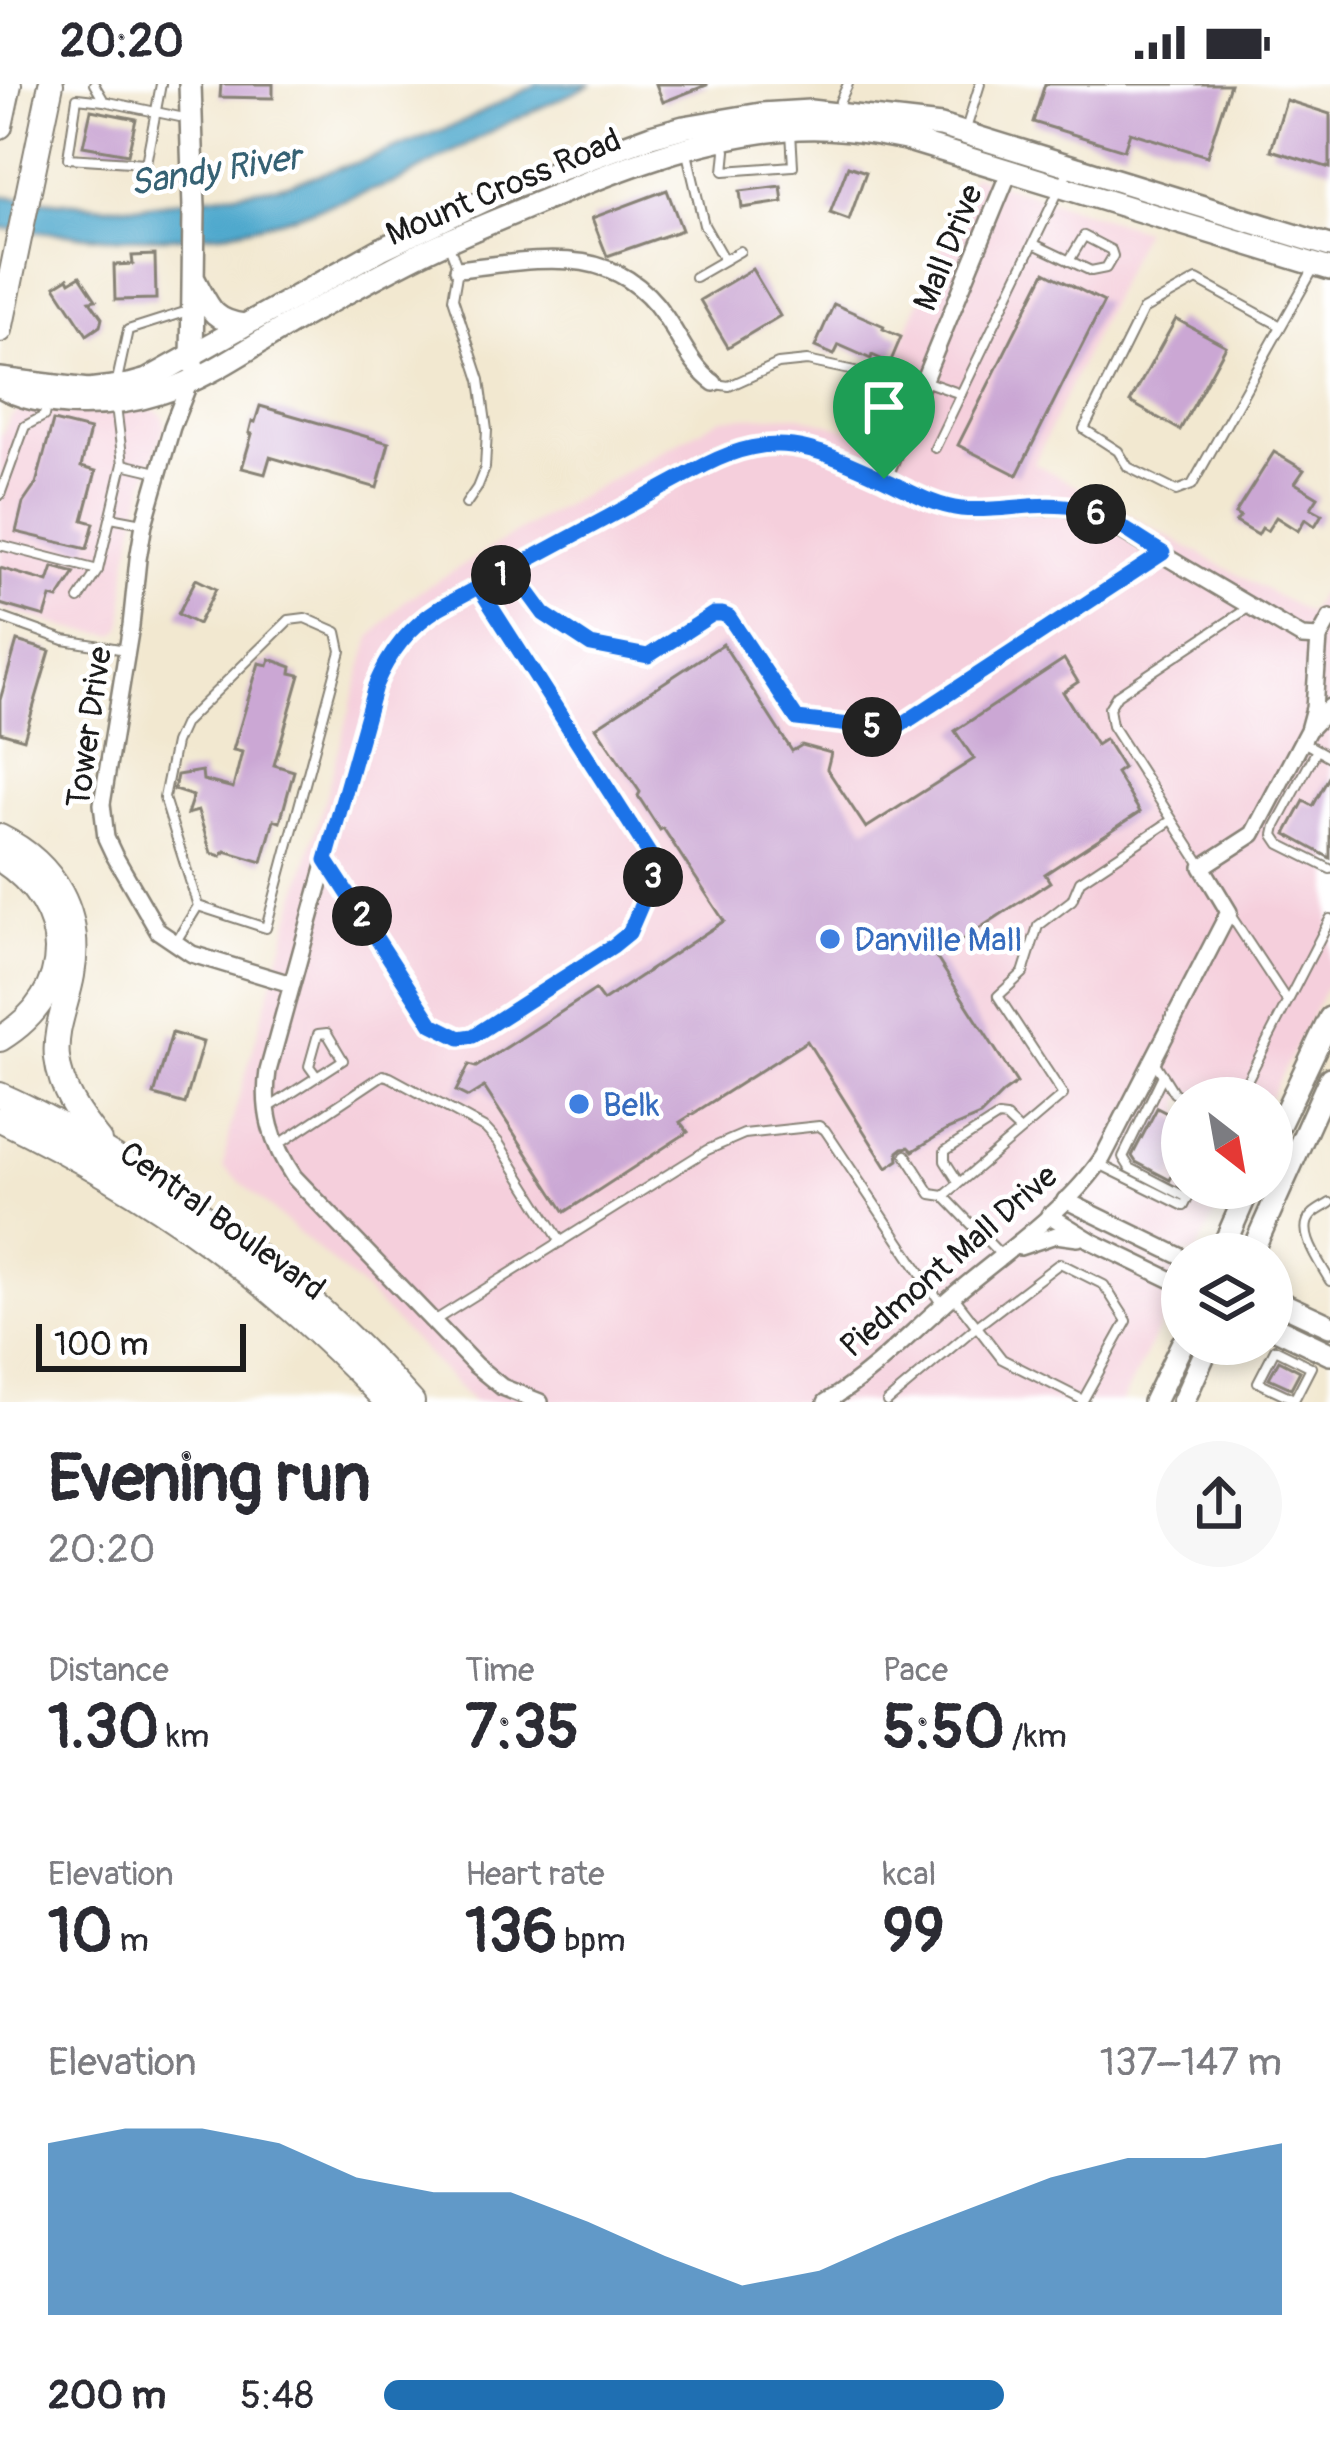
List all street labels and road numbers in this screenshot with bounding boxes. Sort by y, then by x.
street label: Mount Cross Road [380,119,627,255]
street label: Mall Drive [905,178,992,317]
street label: Tower Drive [58,644,121,810]
street label: Central Boulevard [111,1133,333,1310]
street label: Piedmont Mall Drive [832,1156,1066,1367]

